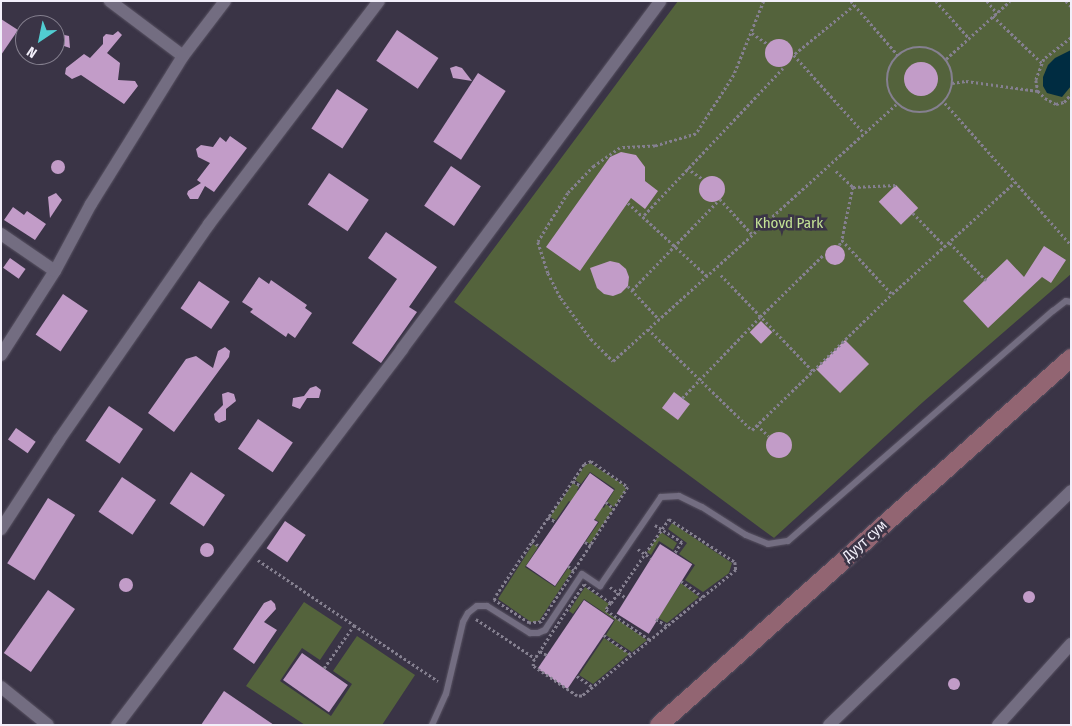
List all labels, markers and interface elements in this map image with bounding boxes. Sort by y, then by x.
north arrow [15,15,65,65]
text: N [24,43,40,61]
park label: Khovd Park [755,215,823,233]
street label: Дуут сум [839,516,891,566]

